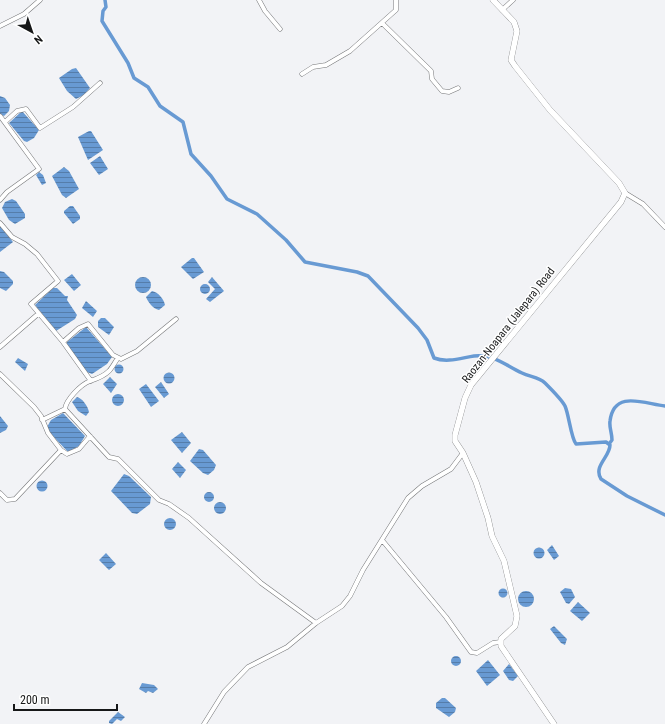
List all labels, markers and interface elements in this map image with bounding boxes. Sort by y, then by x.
north arrow [12,12,52,52]
text: N [31,32,45,47]
street label: Raozan-Noapara (Jalepara) Road [459,265,557,386]
scale bar [14,686,117,712]
text: 200 m [20,693,50,707]

